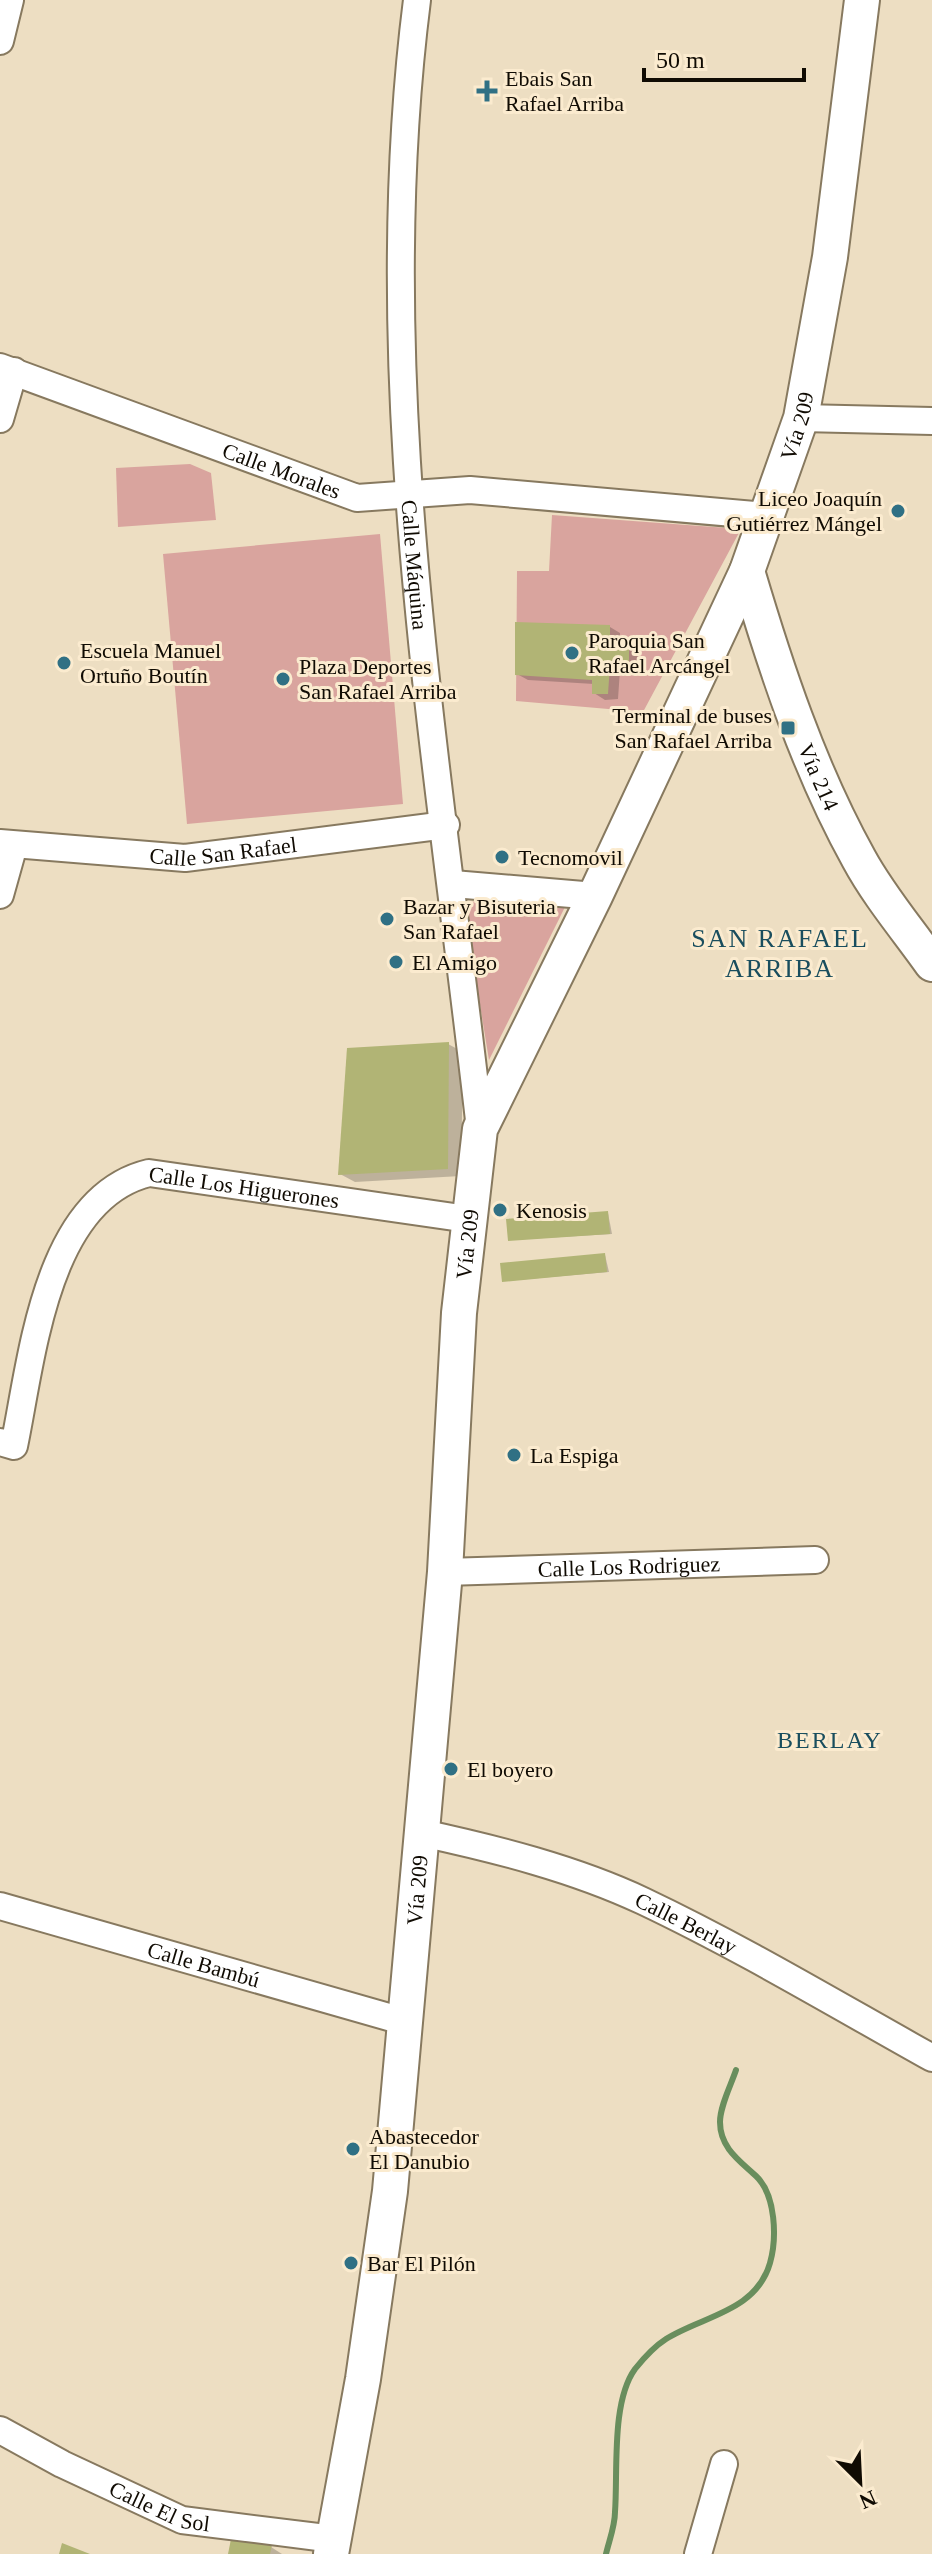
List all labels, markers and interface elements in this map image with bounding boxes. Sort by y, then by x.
scale bar [644,32,804,82]
text: 50 m [656,47,705,73]
place label: Ebais San Rafael Arriba [505,66,624,116]
marker: Ebais San Rafael Arriba [476,80,498,102]
street label: Vía 209 [775,390,818,464]
street label: Calle Morales [219,438,344,504]
place label: Liceo Joaquín Gutiérrez Mángel [726,486,882,536]
street label: Calle Máquina [397,499,433,631]
marker: Liceo Joaquín Gutiérrez Mángel [889,502,907,520]
place label: Paroquia San Rafael Arcángel [588,628,730,678]
place label: Escuela Manuel Ortuño Boutín [80,638,221,688]
marker: Paroquia San Rafael Arcángel [563,644,581,662]
marker: Escuela Manuel Ortuño Boutín [55,654,73,672]
place label: Plaza Deportes San Rafael Arriba [299,654,457,704]
marker: Plaza Deportes San Rafael Arriba [274,670,292,688]
place label: Terminal de buses San Rafael Arriba [612,703,772,753]
marker: Terminal de buses San Rafael Arriba [779,719,797,737]
street label: Vía 214 [793,740,844,814]
street label: Calle San Rafael [148,832,298,871]
place label: Tecnomovil [518,845,623,870]
marker: Tecnomovil [493,848,511,866]
place label: Bazar y Bisuteria San Rafael [403,894,556,944]
marker: Bazar y Bisuteria San Rafael [378,910,396,928]
district label: SAN RAFAEL ARRIBA [691,924,869,983]
place label: El Amigo [412,950,497,975]
marker: El Amigo [387,953,405,971]
street label: Calle Los Higuerones [147,1161,341,1213]
place label: Kenosis [516,1198,587,1223]
marker: Kenosis [491,1201,509,1219]
street label: Vía 209 [451,1208,484,1280]
place label: La Espiga [530,1443,619,1468]
marker: La Espiga [505,1446,523,1464]
street label: Calle Los Rodriguez [537,1551,721,1582]
district label: BERLAY [777,1727,883,1753]
place label: El boyero [467,1757,553,1782]
marker: El boyero [442,1760,460,1778]
street label: Vía 209 [402,1854,433,1926]
street label: Calle Berlay [631,1887,741,1959]
street label: Calle Bambú [145,1937,263,1993]
place label: Abastecedor El Danubio [369,2124,480,2174]
marker: Abastecedor El Danubio [344,2140,362,2158]
place label: Bar El Pilón [367,2251,476,2276]
marker: Bar El Pilón [342,2254,360,2272]
north arrow [820,2442,900,2522]
street label: Calle El Sol [106,2476,211,2536]
text: N [855,2485,880,2515]

